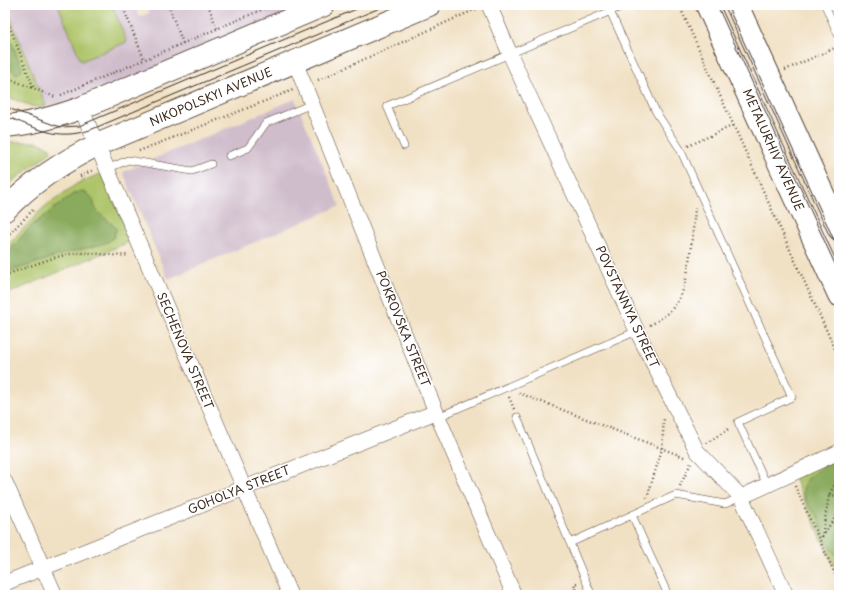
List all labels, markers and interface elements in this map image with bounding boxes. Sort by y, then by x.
street label: NIKOPOLSKYI AVENUE [147,62,275,130]
street label: METALURHIV AVENUE [739,86,809,214]
street label: POVSTANNYA STREET [592,242,665,371]
street label: POKROVSKA STREET [372,268,436,390]
street label: SECHENOVA STREET [153,289,219,413]
street label: GOHOLYA STREET [185,460,293,518]

